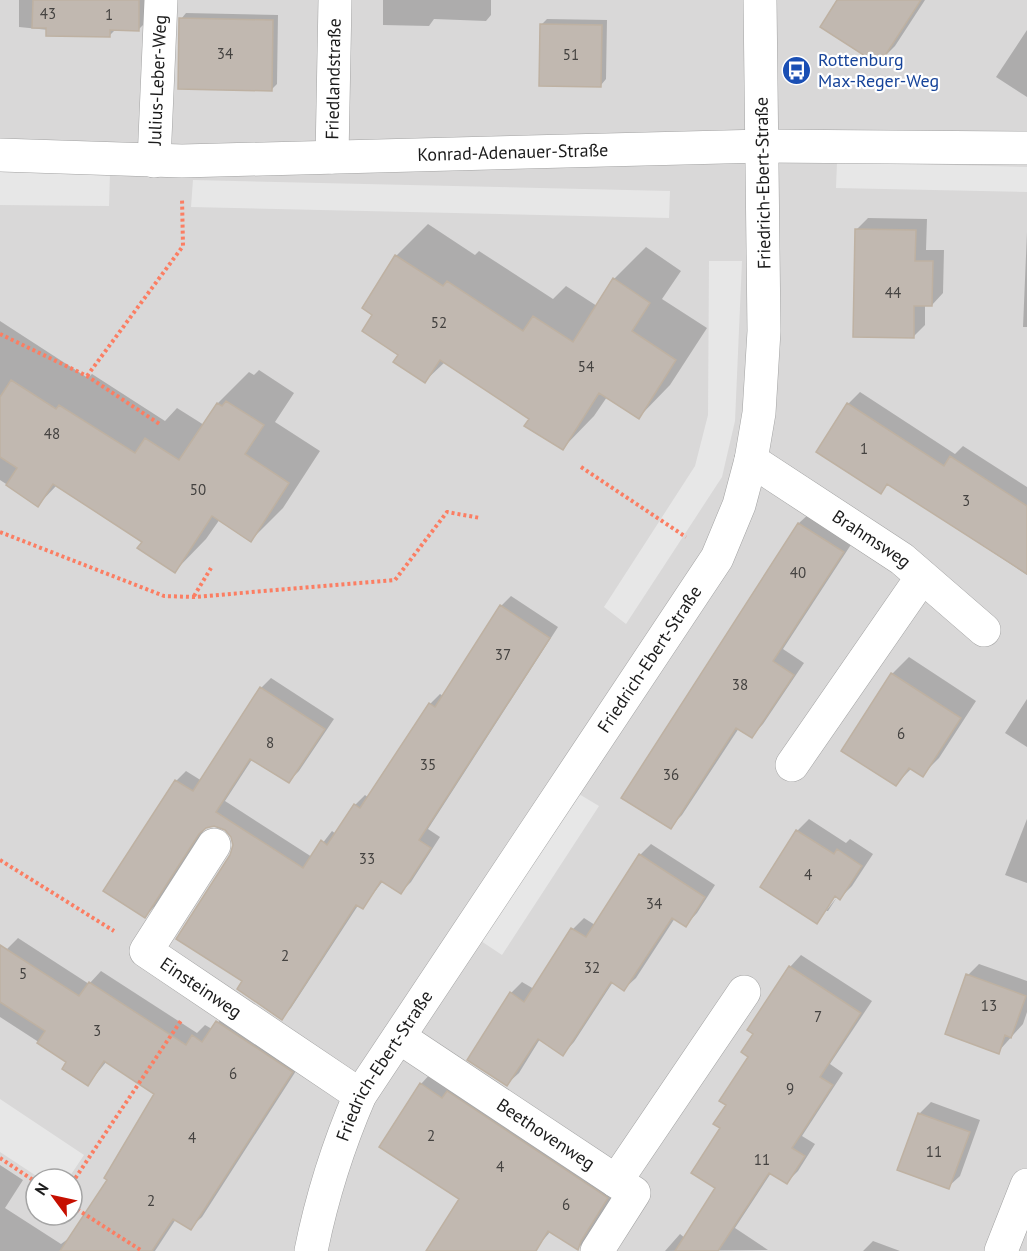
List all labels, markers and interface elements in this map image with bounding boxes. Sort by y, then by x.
house number: 43 [40,4,56,23]
house number: 1 [105,5,113,24]
street label: Julius-Leber-Weg [143,14,171,147]
street label: Friedlandstraße [320,18,346,140]
house number: 34 [217,44,233,63]
house number: 51 [563,45,579,64]
place label: Rottenburg Max-Reger-Weg [818,48,939,92]
bus stop icon: Rottenburg Max-Reger-Weg [781,54,813,86]
street label: Friedrich-Ebert-Straße [749,97,776,269]
street label: Konrad-Adenauer-Straße [417,138,609,166]
house number: 44 [885,283,901,302]
house number: 52 [431,313,447,332]
house number: 54 [578,357,594,376]
house number: 48 [44,424,60,443]
house number: 1 [860,439,868,458]
house number: 50 [190,480,206,499]
house number: 3 [962,491,970,510]
street label: Brahmsweg [828,504,916,573]
house number: 40 [790,563,806,582]
street label: Friedrich-Ebert-Straße [592,581,707,737]
house number: 37 [495,645,511,664]
house number: 38 [732,675,748,694]
house number: 6 [897,724,905,743]
house number: 8 [266,733,274,752]
house number: 35 [420,755,436,774]
house number: 36 [663,765,679,784]
house number: 33 [359,849,375,868]
house number: 4 [804,865,812,884]
house number: 34 [646,894,662,913]
house number: 2 [281,946,289,965]
street label: Einsteinweg [156,952,246,1023]
house number: 32 [584,958,600,977]
house number: 5 [19,964,27,983]
street label: Friedrich-Ebert-Straße [331,986,437,1144]
house number: 13 [981,996,997,1015]
house number: 7 [814,1007,822,1026]
house number: 3 [93,1021,101,1040]
house number: 6 [229,1064,237,1083]
house number: 9 [786,1079,794,1098]
street label: Beethovenweg [492,1093,599,1175]
house number: 2 [427,1126,435,1145]
house number: 4 [188,1128,196,1147]
house number: 11 [926,1142,942,1161]
house number: 11 [754,1150,770,1169]
house number: 4 [496,1157,504,1176]
north arrow [24,1167,84,1227]
text: N [30,1179,53,1199]
house number: 2 [147,1191,155,1210]
house number: 6 [562,1195,570,1214]

